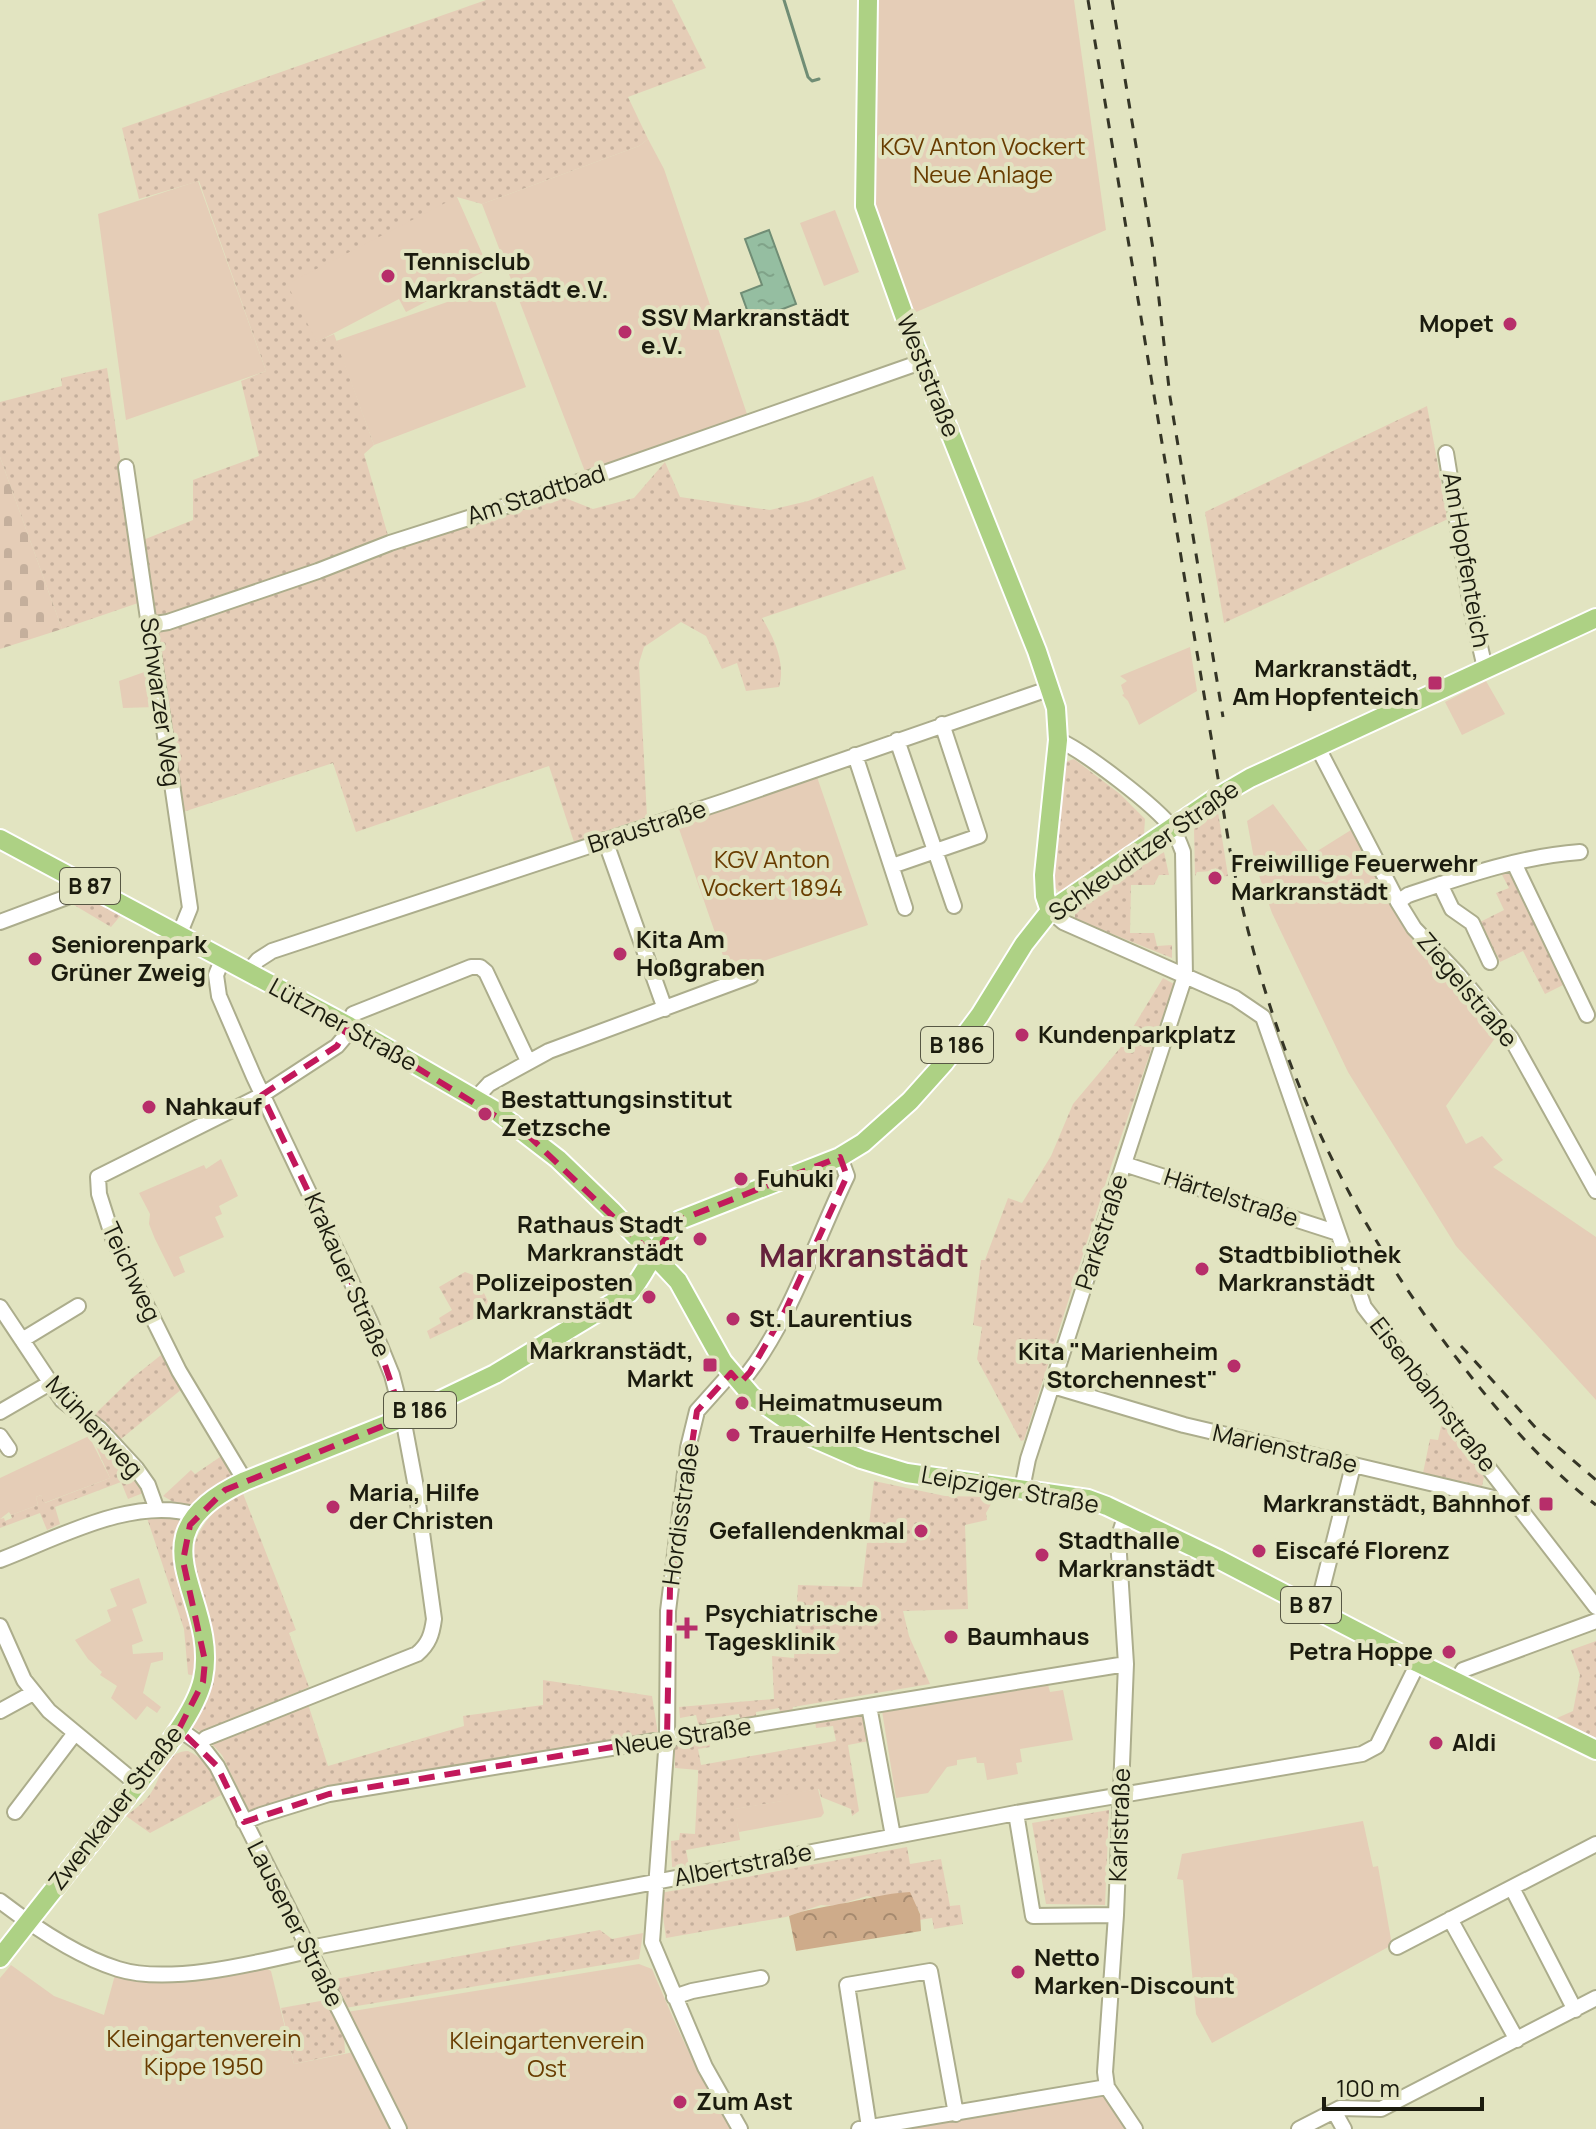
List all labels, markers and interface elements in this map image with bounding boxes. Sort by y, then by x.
park label: KGV Anton Vockert Neue Anlage [880,129,1086,190]
place label: Tennisclub Markranstädt e.V. [404,244,609,305]
marker: Tennisclub Markranstädt e.V. [379,267,397,285]
place label: SSV Markranstädt e.V. [641,300,850,361]
place label: Mopet [1419,306,1494,339]
street label: Weststraße [890,309,969,442]
marker: Mopet [1501,315,1519,333]
marker: SSV Markranstädt e.V. [616,323,634,341]
street label: Am Stadtbad [462,456,609,531]
street label: Am Hopfenteich [1436,469,1499,650]
street label: Schwarzer Weg [133,615,190,789]
place label: Markranstädt, Am Hopfenteich [1232,651,1419,712]
marker: Markranstädt, Am Hopfenteich [1426,674,1444,692]
street label: Schkeuditzer Straße [1041,772,1245,928]
street label: Braustraße [583,791,710,860]
park label: KGV Anton Vockert 1894 [701,842,843,903]
place label: Freiwillige Feuerwehr Markranstädt [1231,846,1478,907]
road number: B 87 [60,868,120,904]
marker: Freiwillige Feuerwehr Markranstädt [1206,869,1224,887]
place label: Kita Am Hoßgraben [636,922,765,983]
street label: Ziegelstraße [1410,925,1526,1053]
place label: Seniorenpark Grüner Zweig [51,927,208,988]
marker: Kita Am Hoßgraben [611,945,629,963]
marker: Seniorenpark Grüner Zweig [26,950,44,968]
street label: Lützner Straße [264,969,424,1078]
place label: Kundenparkplatz [1038,1017,1236,1050]
marker: Kundenparkplatz [1013,1026,1031,1044]
road number: B 186 [921,1027,993,1063]
place label: Bestattungsinstitut Zetzsche [501,1082,733,1143]
place label: Nahkauf [165,1089,262,1122]
marker: Nahkauf [140,1098,158,1116]
marker: Bestattungsinstitut Zetzsche [476,1105,494,1123]
street label: Härtelstraße [1160,1159,1303,1234]
place label: Fuhuki [757,1161,834,1194]
marker: Fuhuki [732,1170,750,1188]
street label: Parkstraße [1066,1170,1135,1294]
street label: Krakauer Straße [297,1187,399,1362]
place label: Rathaus Stadt Markranstädt [517,1207,684,1268]
street label: Teichweg [95,1216,170,1326]
marker: Rathaus Stadt Markranstädt [691,1230,709,1248]
district label: Markranstädt [759,1233,969,1277]
place label: Stadtbibliothek Markranstädt [1218,1237,1402,1298]
marker: Stadtbibliothek Markranstädt [1193,1260,1211,1278]
place label: Polizeiposten Markranstädt [475,1265,633,1326]
marker: Polizeiposten Markranstädt [640,1288,658,1306]
place label: St. Laurentius [749,1301,912,1334]
marker: St. Laurentius [724,1310,742,1328]
street label: Eisenbahnstraße [1363,1310,1505,1478]
place label: Markranstädt, Markt [529,1333,694,1394]
place label: Kita "Marienheim Storchennest" [1018,1334,1218,1395]
marker: Markranstädt, Markt [701,1356,719,1374]
marker: Kita "Marienheim Storchennest" [1225,1357,1243,1375]
street label: Mühlenweg [39,1368,151,1484]
place label: Heimatmuseum [758,1385,943,1418]
road number: B 186 [384,1392,456,1428]
marker: Heimatmuseum [733,1394,751,1412]
street label: Marienstraße [1210,1415,1361,1480]
place label: Trauerhilfe Hentschel [749,1417,1001,1450]
marker: Trauerhilfe Hentschel [724,1426,742,1444]
street label: Hordisstraße [653,1440,706,1587]
street label: Leipziger Straße [919,1457,1102,1520]
place label: Maria, Hilfe der Christen [349,1475,494,1536]
place label: Markranstädt, Bahnhof [1263,1486,1530,1519]
marker: Markranstädt, Bahnhof [1537,1495,1555,1513]
marker: Maria, Hilfe der Christen [324,1498,342,1516]
place label: Gefallendenkmal [709,1513,905,1546]
marker: Gefallendenkmal [912,1522,930,1540]
place label: Stadthalle Markranstädt [1058,1523,1215,1584]
place label: Eiscafé Florenz [1275,1533,1450,1566]
marker: Eiscafé Florenz [1250,1542,1268,1560]
marker: Stadthalle Markranstädt [1033,1546,1051,1564]
road number: B 87 [1281,1587,1341,1623]
place label: Psychiatrische Tagesklinik [705,1596,878,1657]
marker: Psychiatrische Tagesklinik [676,1617,698,1639]
place label: Baumhaus [967,1619,1089,1652]
marker: Baumhaus [942,1628,960,1646]
place label: Petra Hoppe [1289,1634,1433,1667]
marker: Petra Hoppe [1440,1643,1458,1661]
street label: Neue Straße [612,1708,753,1763]
street label: Zwenkauer Straße [40,1718,190,1896]
place label: Aldi [1452,1725,1496,1758]
marker: Aldi [1427,1734,1445,1752]
street label: Karlstraße [1100,1767,1137,1882]
street label: Albertstraße [671,1834,814,1893]
street label: Lausener Straße [240,1835,352,2012]
place label: Netto Marken-Discount [1034,1940,1235,2001]
marker: Netto Marken-Discount [1009,1963,1027,1981]
park label: Kleingartenverein Kippe 1950 [106,2021,302,2082]
park label: Kleingartenverein Ost [449,2023,645,2084]
scale bar [1324,2061,1482,2111]
text: 100 m [1336,2071,1400,2104]
place label: Zum Ast [696,2084,793,2117]
marker: Zum Ast [671,2093,689,2111]

